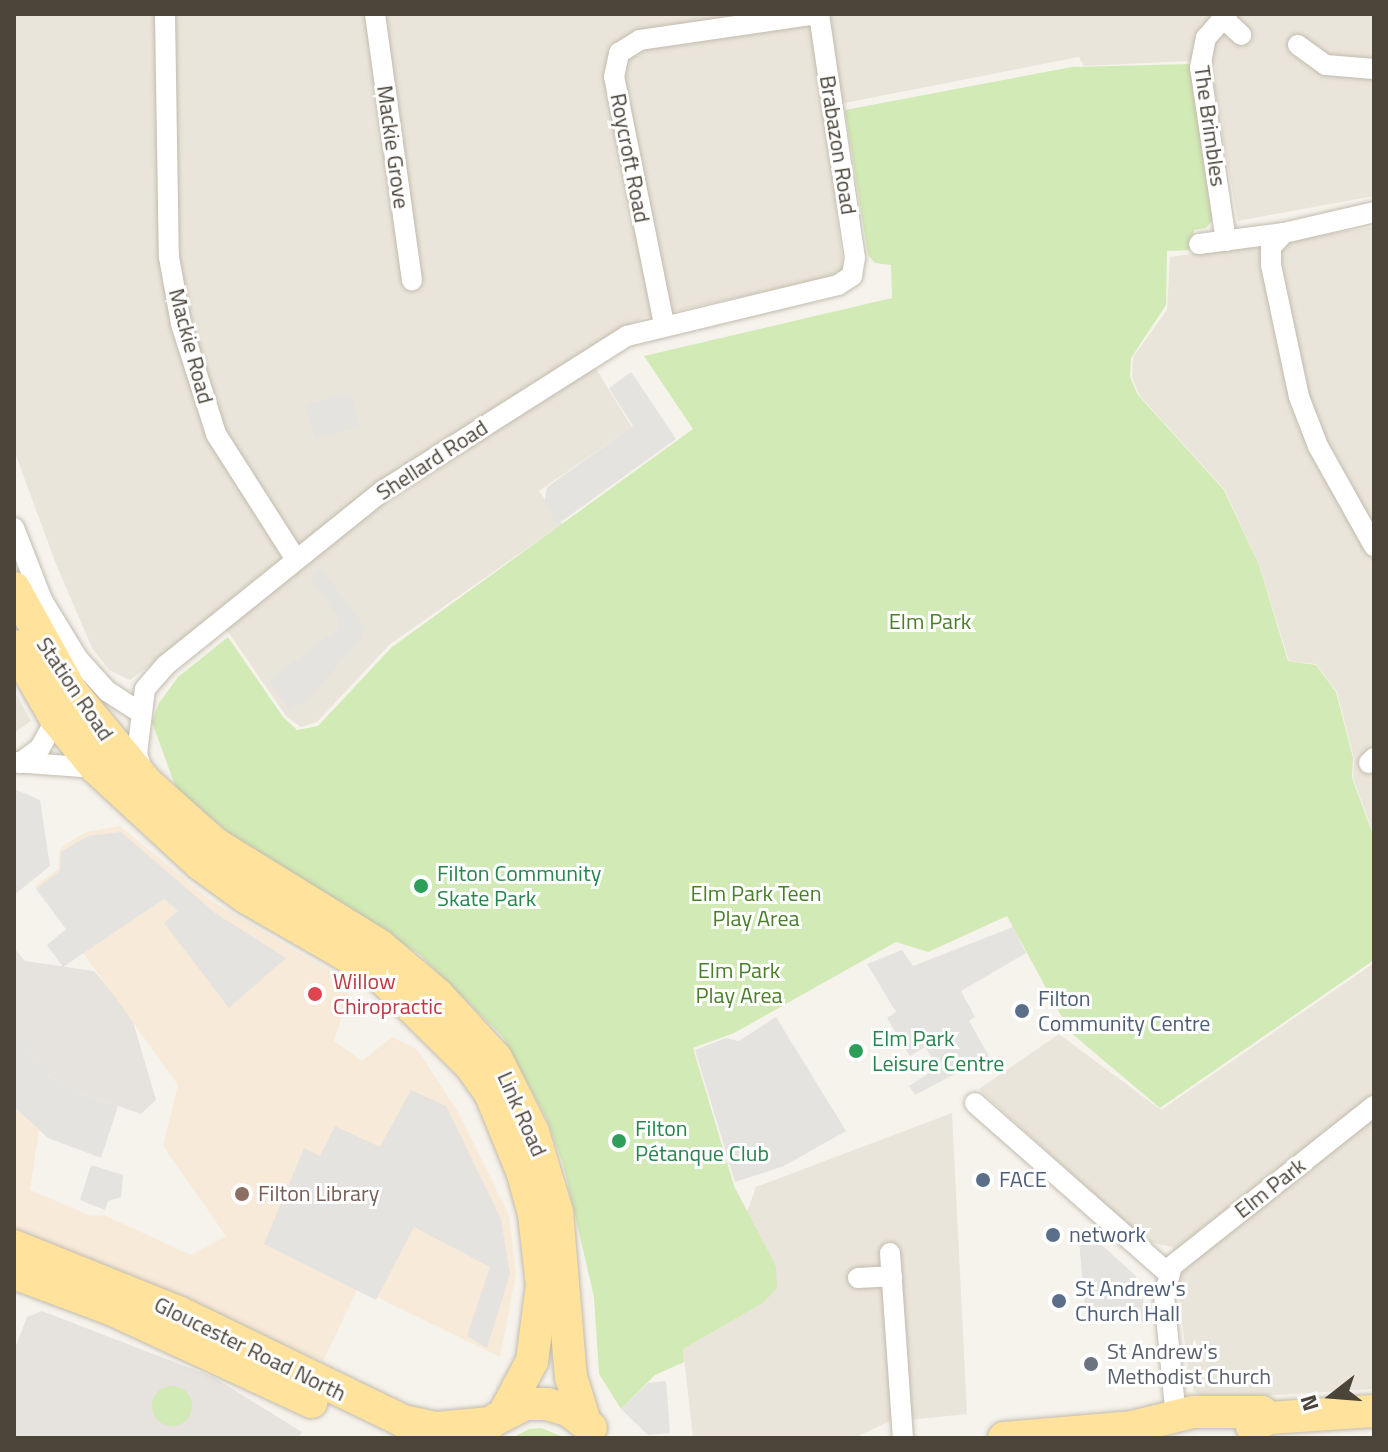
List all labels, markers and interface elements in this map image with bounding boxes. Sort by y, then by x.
street label: The Brimbles [1188,64,1232,188]
street label: Brabazon Road [814,73,862,217]
street label: Mackie Grove [371,84,415,210]
street label: Roycroft Road [605,91,655,225]
street label: Mackie Road [163,286,219,406]
street label: Shellard Road [371,414,493,506]
park label: Elm Park [889,609,971,635]
street label: Station Road [31,632,119,746]
place label: Filton Community Skate Park [437,860,601,912]
marker: Filton Community Skate Park [412,877,430,895]
park label: Elm Park Teen Play Area [690,880,822,932]
park label: Elm Park Play Area [695,957,783,1008]
place label: Willow Chiropractic [333,968,443,1020]
marker: Willow Chiropractic [304,983,326,1005]
place label: Filton Community Centre [1038,985,1210,1036]
marker: Filton Community Centre [1013,1002,1031,1020]
place label: Elm Park Leisure Centre [872,1025,1004,1076]
marker: Elm Park Leisure Centre [847,1042,865,1060]
street label: Link Road [492,1067,552,1161]
place label: Filton Pétanque Club [635,1115,769,1166]
marker: Filton Pétanque Club [610,1132,628,1150]
street label: Elm Park [1229,1152,1311,1224]
place label: FACE [999,1167,1047,1193]
marker: FACE [974,1171,992,1189]
place label: Filton Library [258,1181,379,1207]
marker: Filton Library [233,1185,251,1203]
place label: network [1069,1222,1146,1248]
marker: network [1044,1226,1062,1244]
place label: St Andrew's Church Hall [1075,1275,1186,1326]
street label: Gloucester Road North [150,1291,350,1407]
marker: St Andrew's Church Hall [1050,1292,1068,1310]
place label: St Andrew's Methodist Church [1107,1338,1271,1390]
marker: St Andrew's Methodist Church [1082,1355,1100,1373]
north arrow [1292,1356,1372,1436]
text: N [1291,1391,1328,1415]

